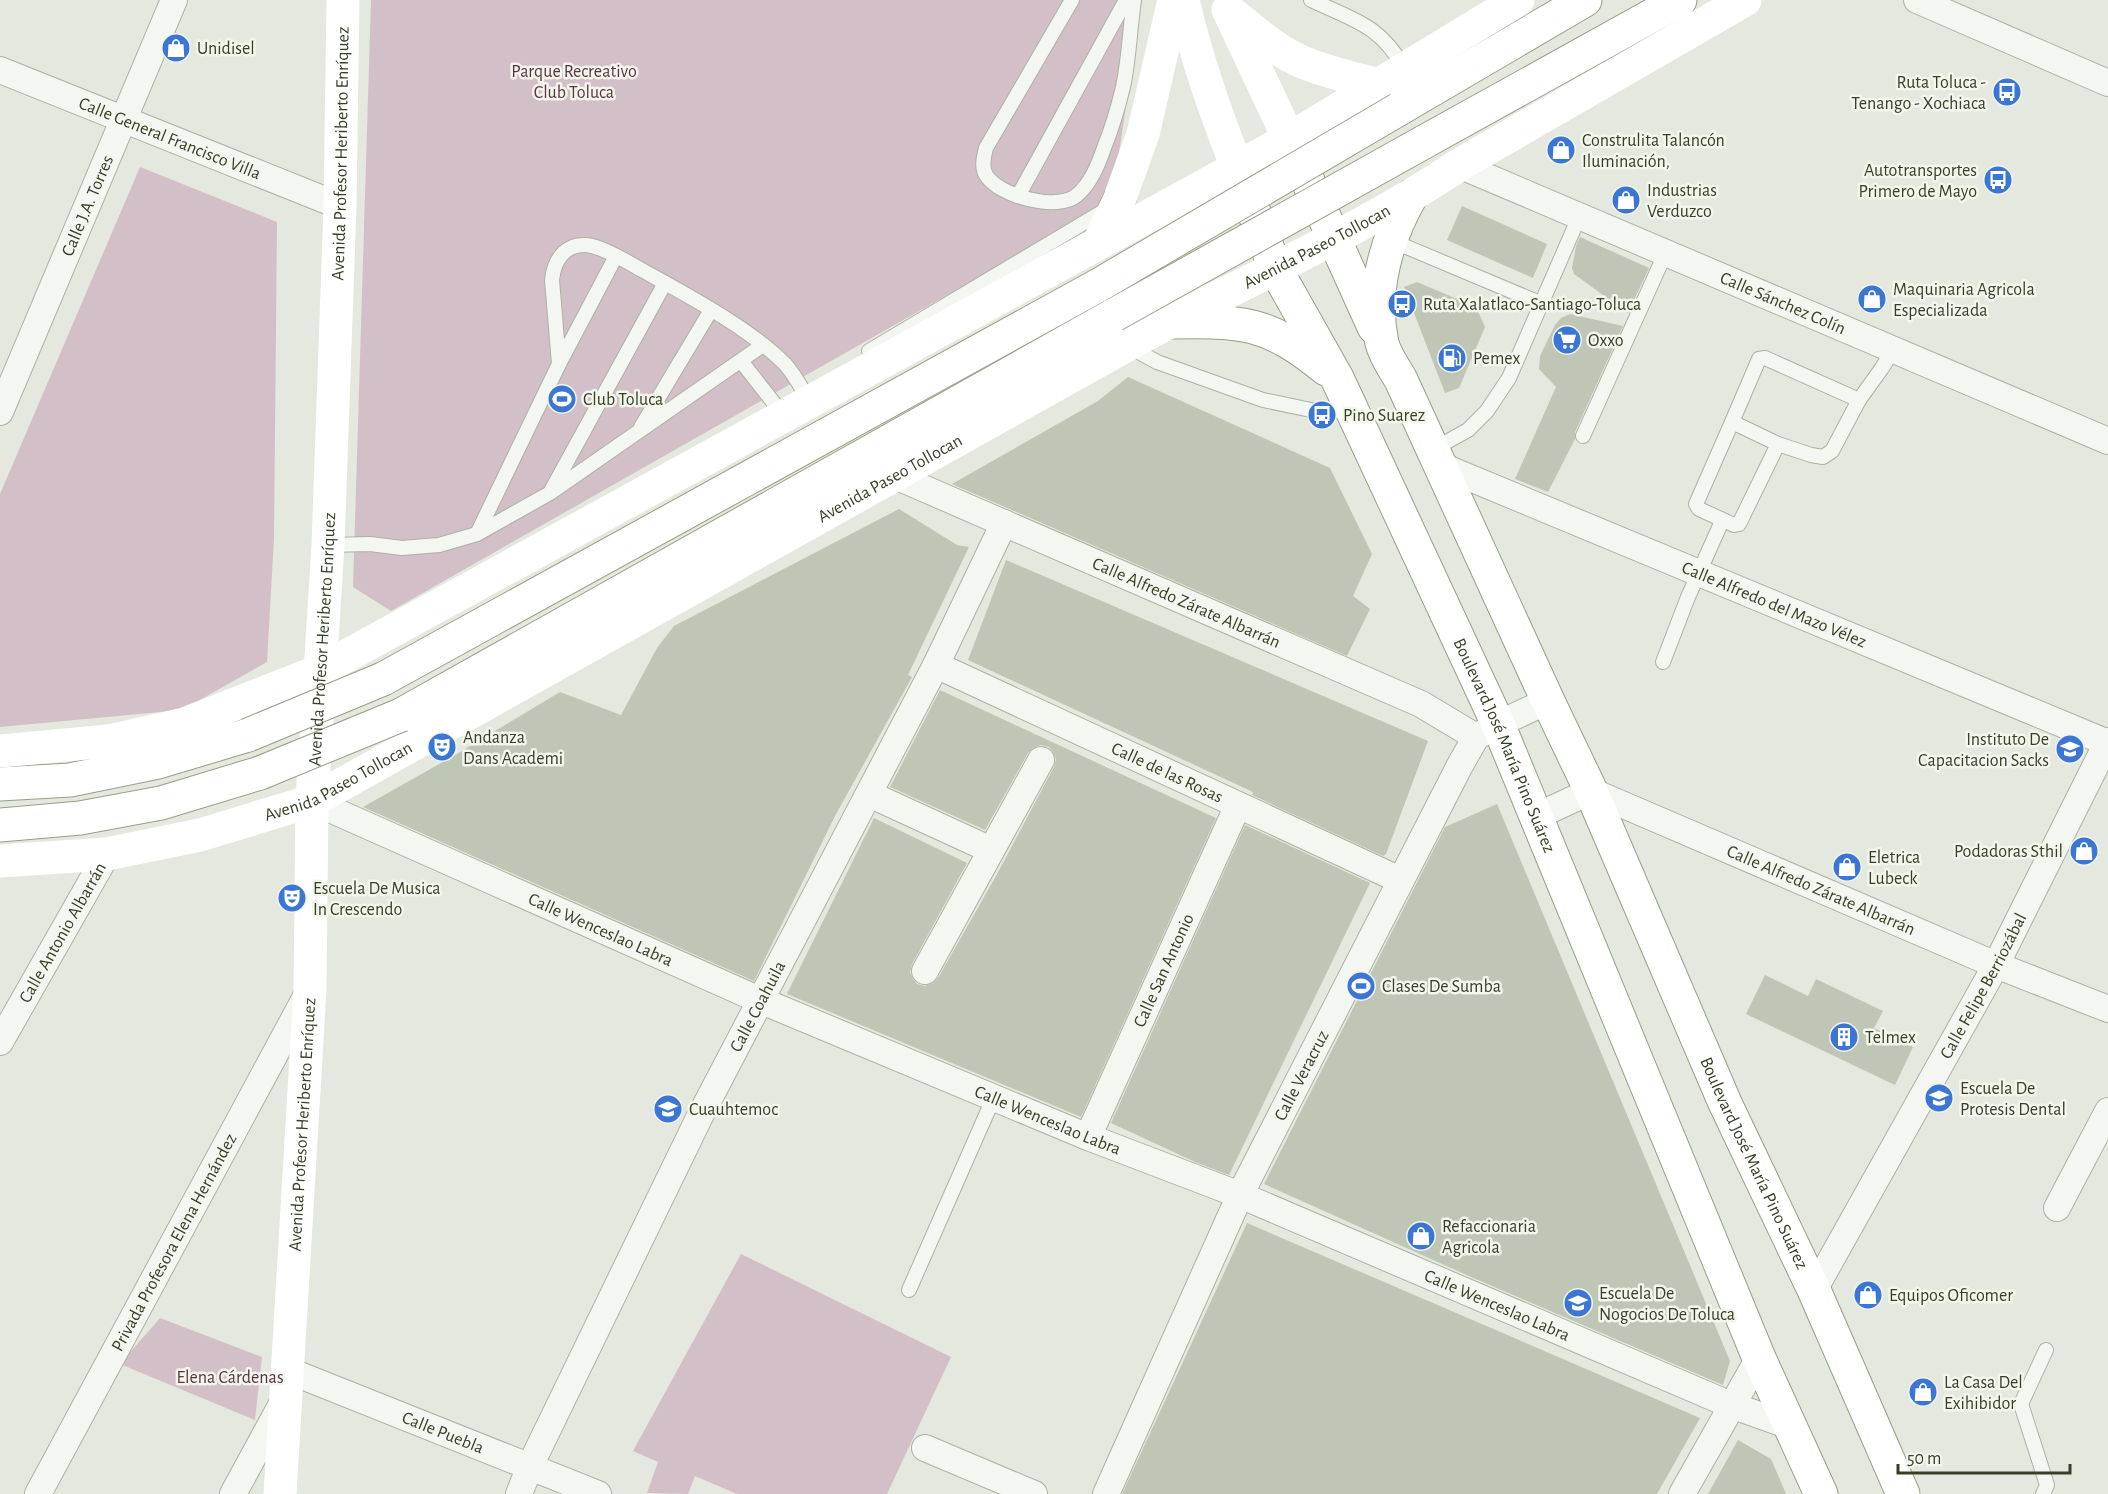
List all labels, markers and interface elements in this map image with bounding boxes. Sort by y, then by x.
street label: Avenida Profesor Heriberto Enríquez [329,26,353,281]
shop icon: Unidisel [160,32,192,64]
place label: Unidisel [197,40,255,58]
park label: Parque Recreativo Club Toluca [511,63,637,102]
place label: Ruta Toluca - Tenango - Xochiaca [1851,74,1986,113]
bus stop icon: Ruta Toluca - Tenango - Xochiaca [1991,76,2023,108]
street label: Calle General Francisco Villa [76,94,263,183]
place label: Construlita Talancón Iluminación, [1582,132,1725,171]
shop icon: Construlita Talancón Iluminación, [1545,134,1577,166]
street label: Calle J.A. Torres [59,153,117,259]
place label: Autotransportes Primero de Mayo [1858,162,1977,201]
bus stop icon: Autotransportes Primero de Mayo [1982,164,2014,196]
place label: Industrias Verduzco [1647,182,1717,221]
shop icon: Industrias Verduzco [1610,184,1642,216]
street label: Avenida Paseo Tollocan [1241,201,1394,293]
street label: Calle Sánchez Colín [1717,269,1848,338]
place label: Maquinaria Agricola Especializada [1893,281,2035,320]
shop icon: Maquinaria Agricola Especializada [1856,283,1888,315]
bus stop icon: Ruta Xalatlaco-Santiago-Toluca [1386,288,1418,320]
place label: Ruta Xalatlaco-Santiago-Toluca [1423,296,1641,314]
supermarket icon: Oxxo [1551,324,1583,356]
place label: Oxxo [1588,332,1624,350]
fuel station icon: Pemex [1436,342,1468,374]
place label: Pemex [1473,350,1521,368]
sports icon: Club Toluca [546,383,578,415]
place label: Club Toluca [583,391,663,409]
bus stop icon: Pino Suarez [1306,399,1338,431]
place label: Pino Suarez [1343,407,1425,425]
street label: Avenida Paseo Tollocan [815,431,965,526]
street label: Avenida Profesor Heriberto Enríquez [306,512,339,767]
street label: Calle Alfredo Zárate Albarrán [1089,555,1283,652]
street label: Calle Alfredo del Mazo Vélez [1679,559,1869,651]
street label: Boulevard José María Pino Suárez [1449,636,1558,856]
place label: Andanza Dans Academi [463,729,563,768]
theatre icon: Andanza Dans Academi [426,731,458,763]
place label: Instituto De Capacitacion Sacks [1918,731,2049,770]
school or university icon: Instituto De Capacitacion Sacks [2054,733,2086,765]
street label: Avenida Paseo Tollocan [262,739,415,825]
street label: Calle de las Rosas [1108,740,1226,807]
shop icon: Podadoras Sthil [2068,835,2100,867]
street label: Calle Alfredo Zárate Albarrán [1724,842,1918,939]
place label: Podadoras Sthil [1954,843,2063,861]
place label: Eletrica Lubeck [1868,849,1920,888]
shop icon: Eletrica Lubeck [1831,851,1863,883]
street label: Calle Antonio Albarrán [16,860,110,1006]
place label: Escuela De Musica In Crescendo [313,880,440,919]
theatre icon: Escuela De Musica In Crescendo [276,882,308,914]
street label: Calle Wenceslao Labra [525,890,675,970]
street label: Calle Felipe Berriozábal [1937,910,2030,1062]
street label: Calle San Antonio [1131,911,1198,1030]
street label: Calle Coahuila [727,958,789,1055]
sports icon: Clases De Sumba [1345,970,1377,1002]
place label: Clases De Sumba [1382,978,1501,996]
street label: Avenida Profesor Heriberto Enríquez [286,997,320,1252]
building icon: Telmex [1828,1021,1860,1053]
street label: Calle Veracruz [1272,1028,1333,1124]
place label: Telmex [1865,1029,1916,1047]
street label: Boulevard José María Pino Suárez [1696,1055,1811,1272]
place label: Escuela De Protesis Dental [1960,1080,2066,1119]
school or university icon: Escuela De Protesis Dental [1923,1082,1955,1114]
street label: Calle Wenceslao Labra [972,1083,1123,1159]
school or university icon: Cuauhtemoc [652,1093,684,1125]
place label: Cuauhtemoc [689,1101,778,1119]
street label: Privada Profesora Elena Hernández [109,1131,241,1355]
place label: Refaccionaria Agricola [1442,1218,1536,1257]
shop icon: Refaccionaria Agricola [1405,1220,1437,1252]
street label: Calle Wenceslao Labra [1421,1267,1572,1345]
shop icon: Equipos Oficomer [1852,1279,1884,1311]
place label: Escuela De Nogocios De Toluca [1599,1285,1735,1324]
school or university icon: Escuela De Nogocios De Toluca [1562,1287,1594,1319]
place label: Equipos Oficomer [1889,1287,2013,1305]
park label: Elena Cárdenas [176,1369,284,1387]
place label: La Casa Del Exihibidor [1944,1374,2023,1413]
shop icon: La Casa Del Exihibidor [1907,1376,1939,1408]
street label: Calle Puebla [399,1409,486,1458]
scale bar [1898,1437,2070,1475]
text: 50 m [1907,1450,1941,1468]

